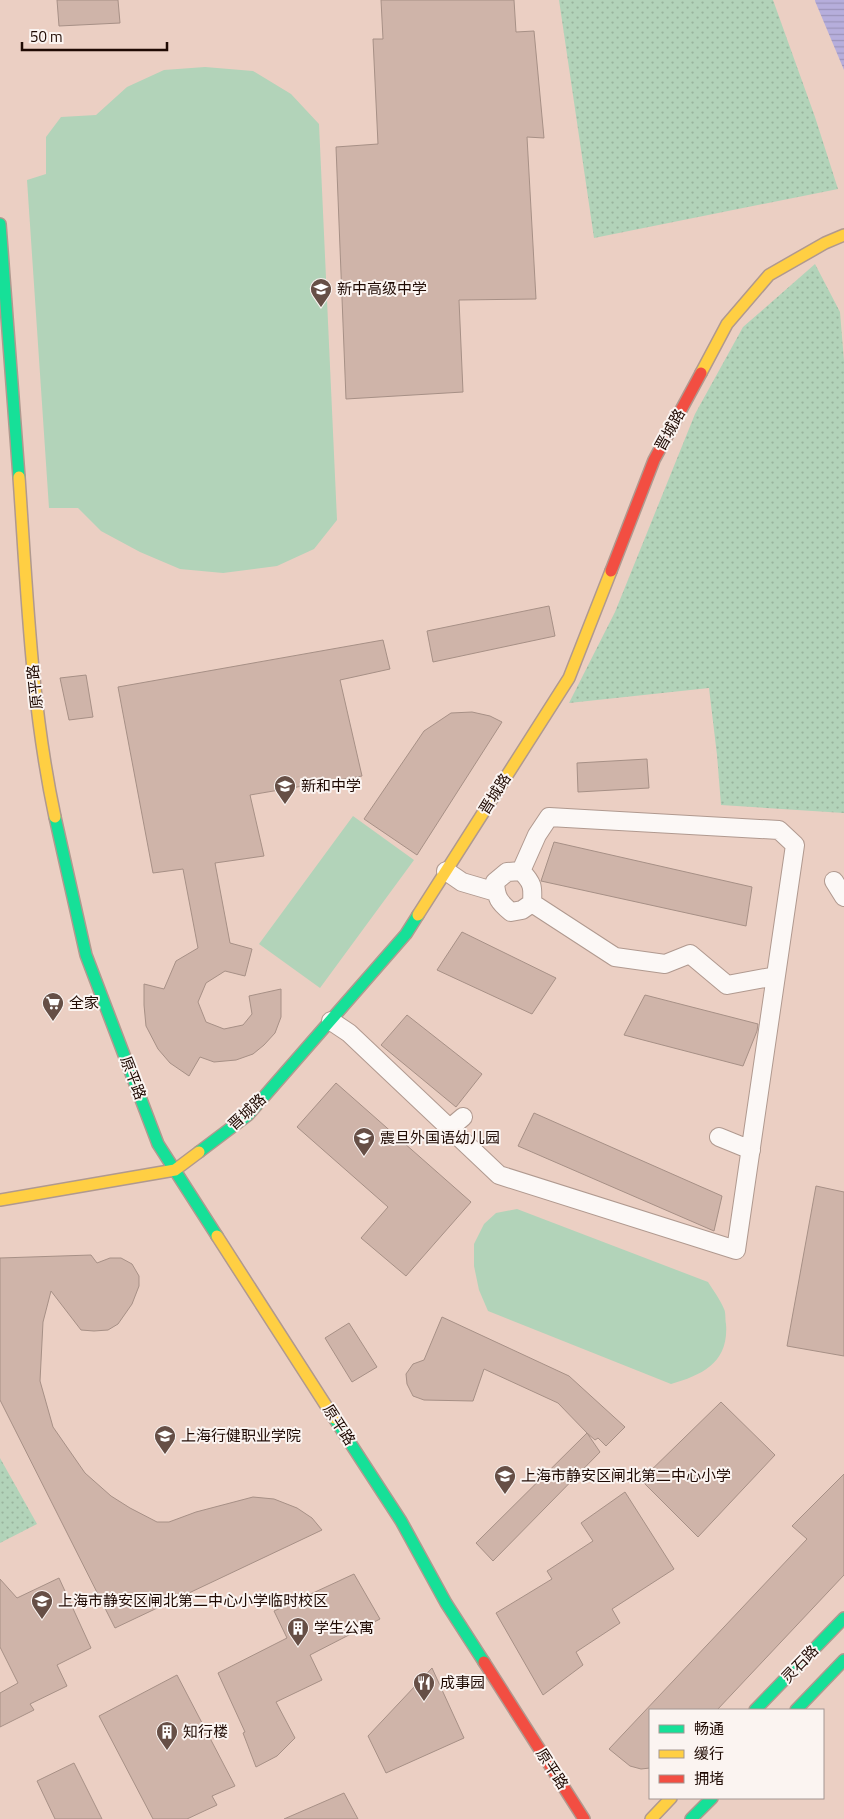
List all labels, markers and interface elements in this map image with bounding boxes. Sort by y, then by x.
scale bar [22,20,168,52]
text: 50 m [30,25,63,48]
school or university icon: 新中高级中学 [309,277,333,308]
place label: 新中高级中学 [337,277,427,300]
street label: 晋城路 [649,404,691,455]
street label: 原平路 [21,663,48,711]
street label: 晋城路 [473,769,516,819]
school or university icon: 新和中学 [273,774,297,805]
place label: 新和中学 [301,774,361,797]
supermarket icon: 全家 [41,991,65,1022]
place label: 全家 [69,991,99,1014]
street label: 原平路 [115,1053,152,1103]
street label: 晋城路 [222,1088,271,1135]
school or university icon: 震旦外国语幼儿园 [352,1126,376,1157]
place label: 震旦外国语幼儿园 [380,1126,500,1149]
street label: 原平路 [318,1400,361,1450]
school or university icon: 上海行健职业学院 [153,1424,177,1455]
place label: 上海行健职业学院 [181,1424,301,1447]
school or university icon: 上海市静安区闸北第二中心小学 [493,1464,517,1495]
place label: 上海市静安区闸北第二中心小学 [521,1464,731,1487]
school or university icon: 上海市静安区闸北第二中心小学临时校区 [30,1589,54,1620]
place label: 上海市静安区闸北第二中心小学临时校区 [58,1589,328,1612]
building icon: 学生公寓 [286,1616,310,1647]
place label: 学生公寓 [314,1616,374,1639]
street label: 灵石路 [776,1639,824,1688]
restaurant icon: 成事园 [412,1671,436,1702]
place label: 成事园 [440,1671,485,1694]
legend [649,1709,824,1799]
text: 畅通 [694,1717,724,1740]
building icon: 知行楼 [155,1720,179,1751]
place label: 知行楼 [183,1720,228,1743]
text: 缓行 [694,1742,724,1765]
street label: 原平路 [531,1744,574,1794]
text: 拥堵 [694,1767,724,1790]

